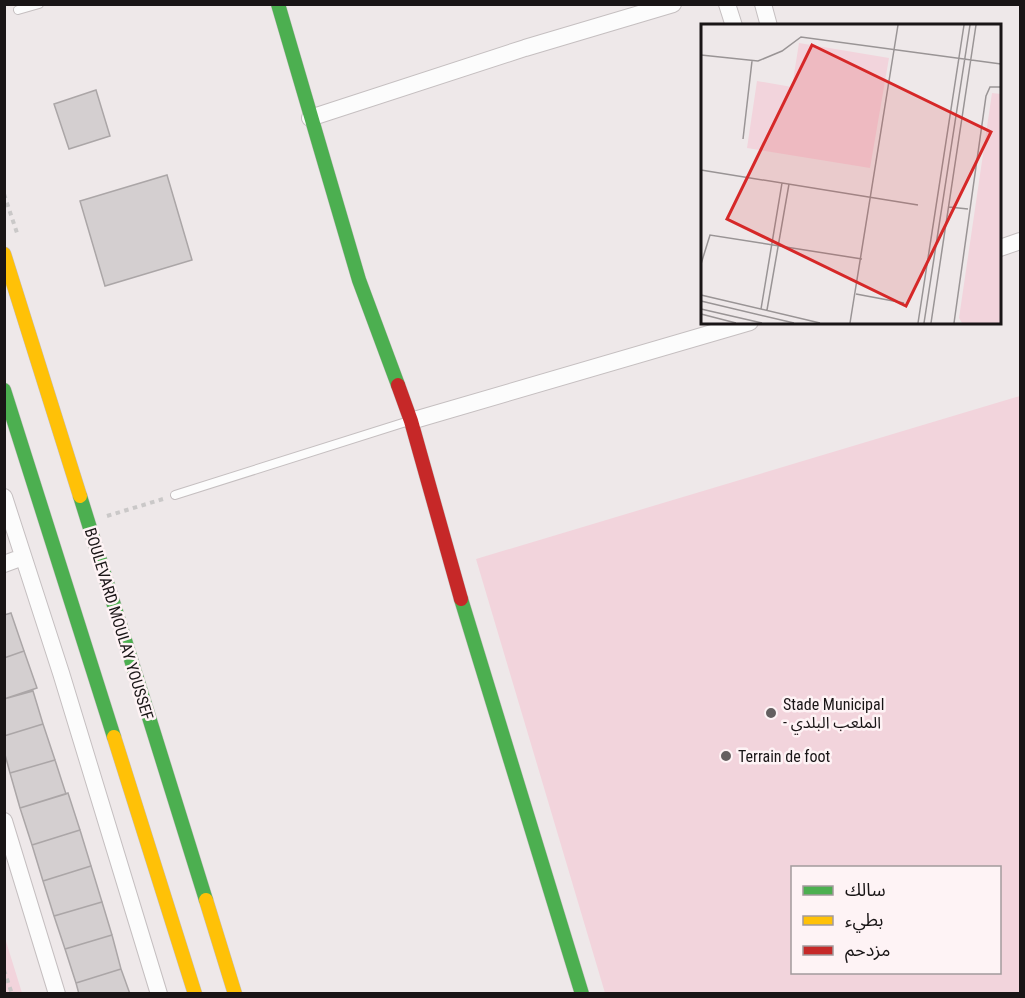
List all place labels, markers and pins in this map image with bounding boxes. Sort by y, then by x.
place label: Stade Municipal - الملعب البلدي [783,695,884,734]
marker: Stade Municipal - الملعب البلدي [764,706,778,720]
place label: Terrain de foot [738,747,830,766]
marker: Terrain de foot [719,749,733,763]

